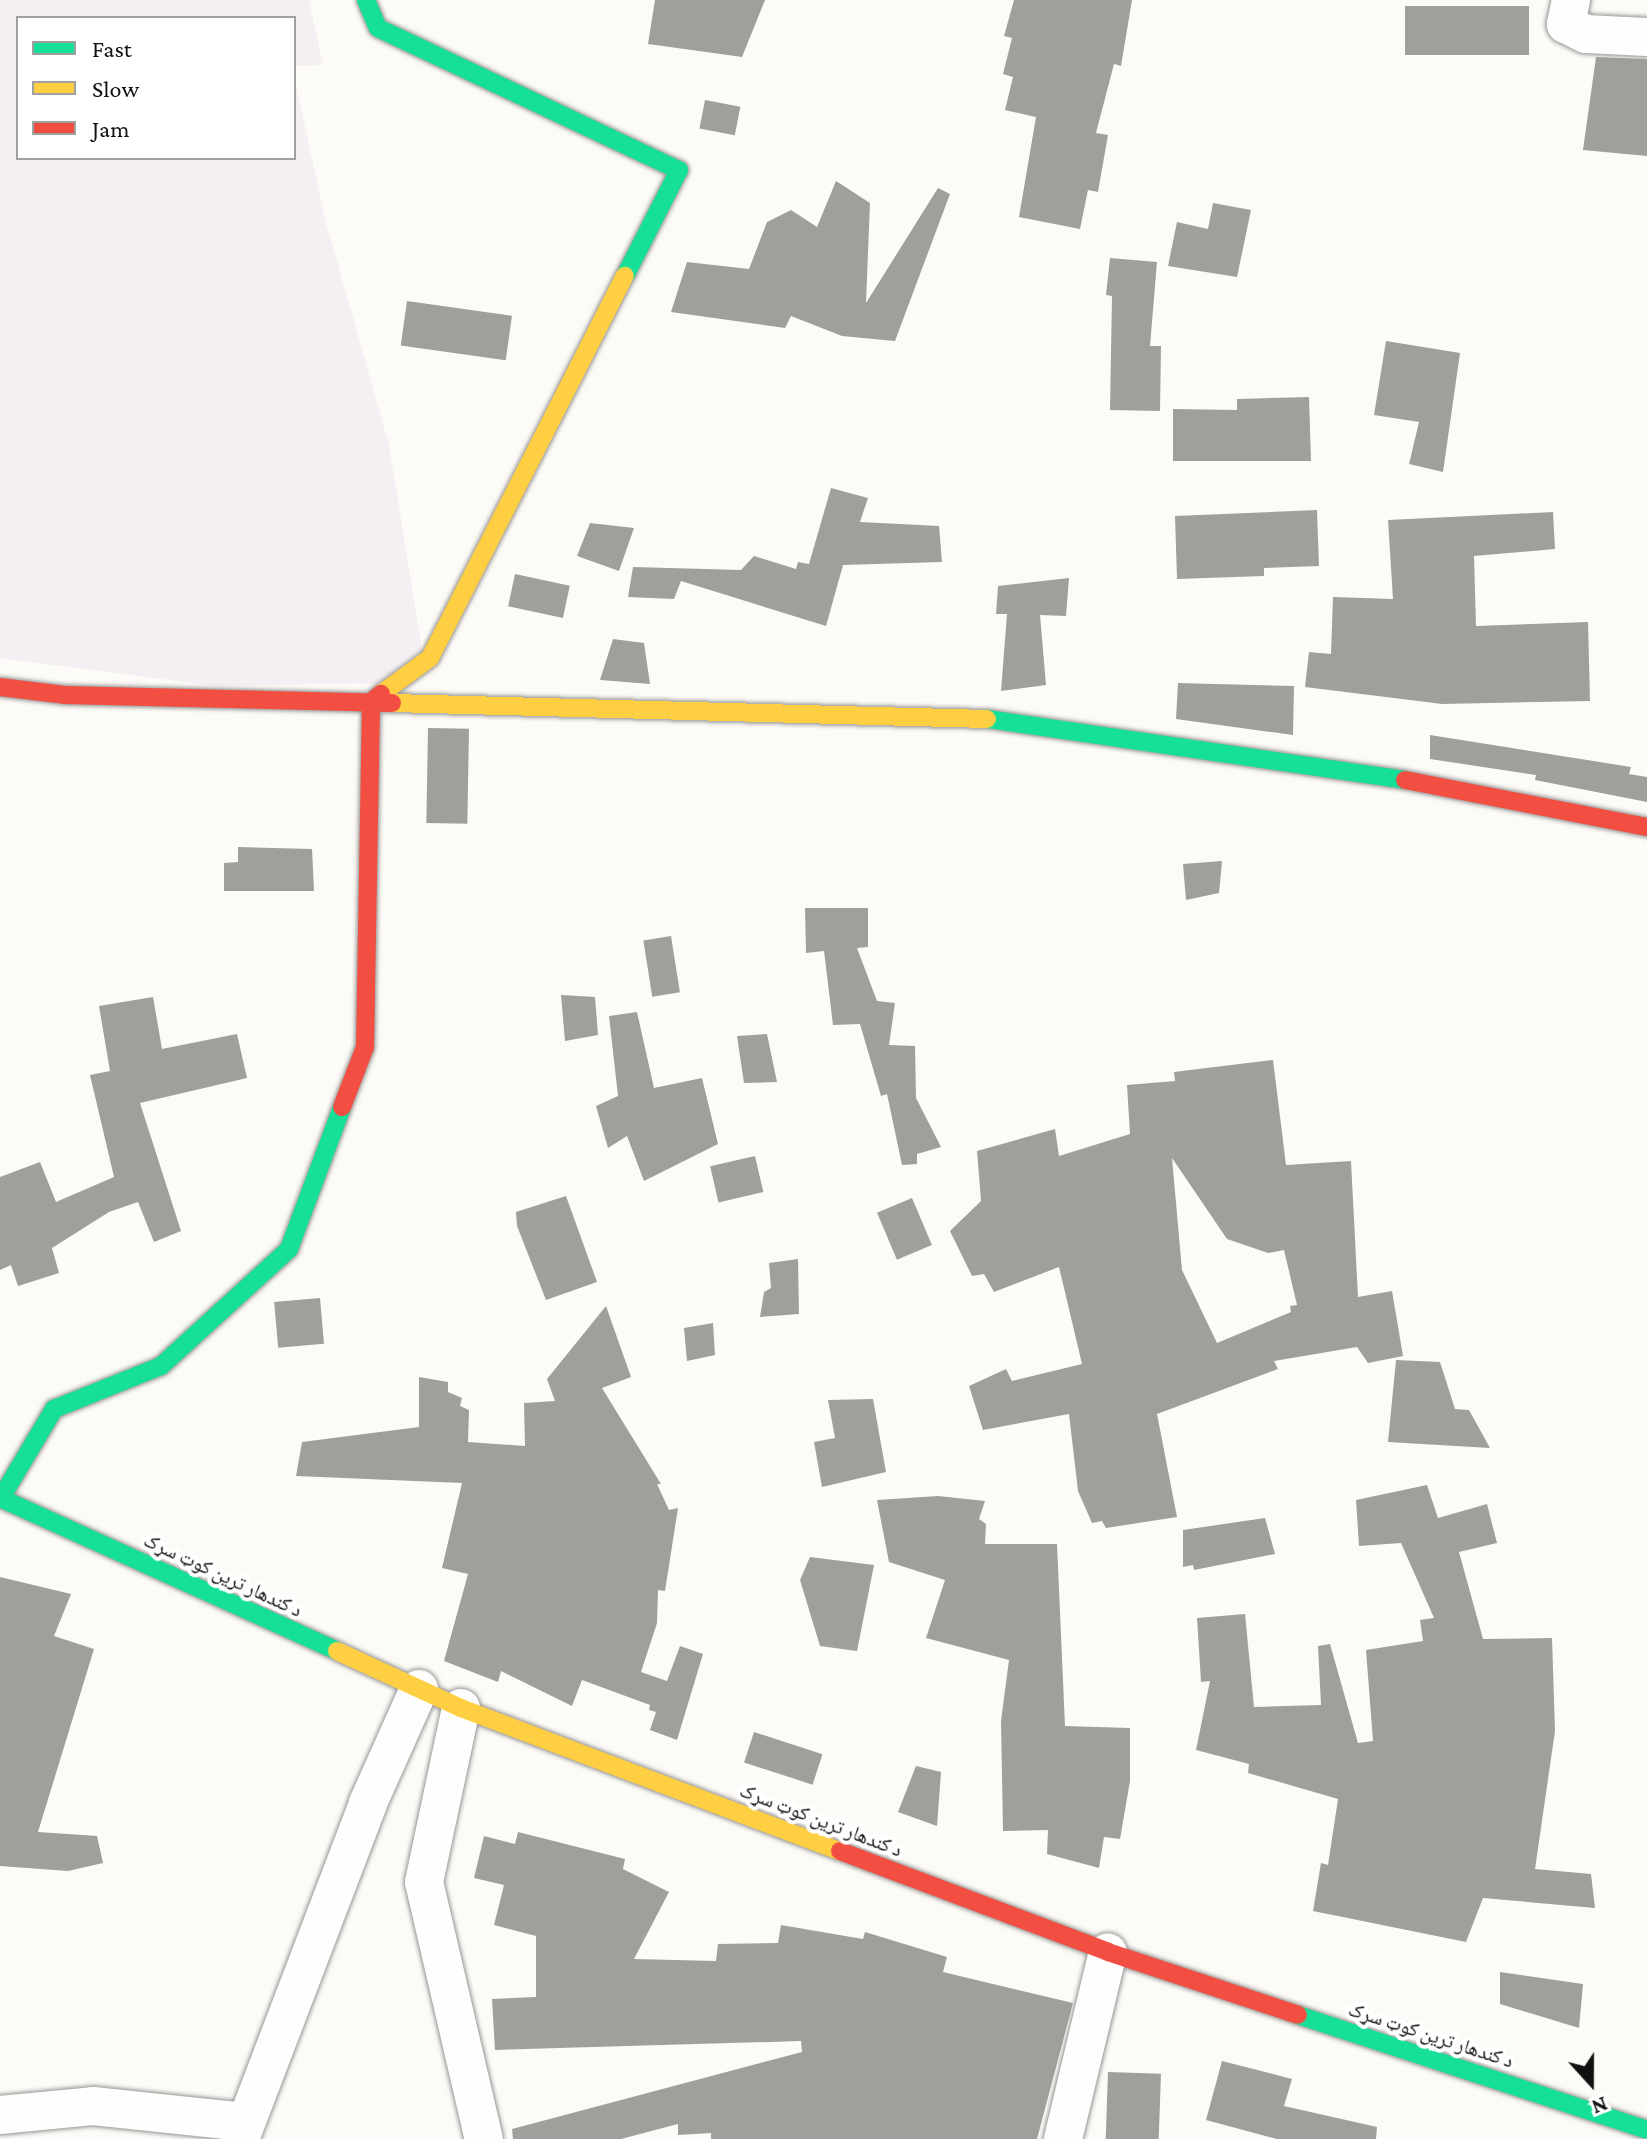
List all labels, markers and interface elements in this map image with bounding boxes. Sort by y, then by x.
legend [16,16,296,160]
text: Fast [92,35,132,62]
text: Slow [92,75,139,102]
text: Jam [92,115,130,142]
street label: د کندهار ترين کوټ سړک [140,1528,306,1622]
street label: د کندهار ترين کوټ سړک [736,1778,906,1862]
street label: د کندهار ترين کوټ سړک [1345,1997,1517,2073]
north arrow [1551,2043,1631,2123]
text: N [1588,2092,1611,2120]

